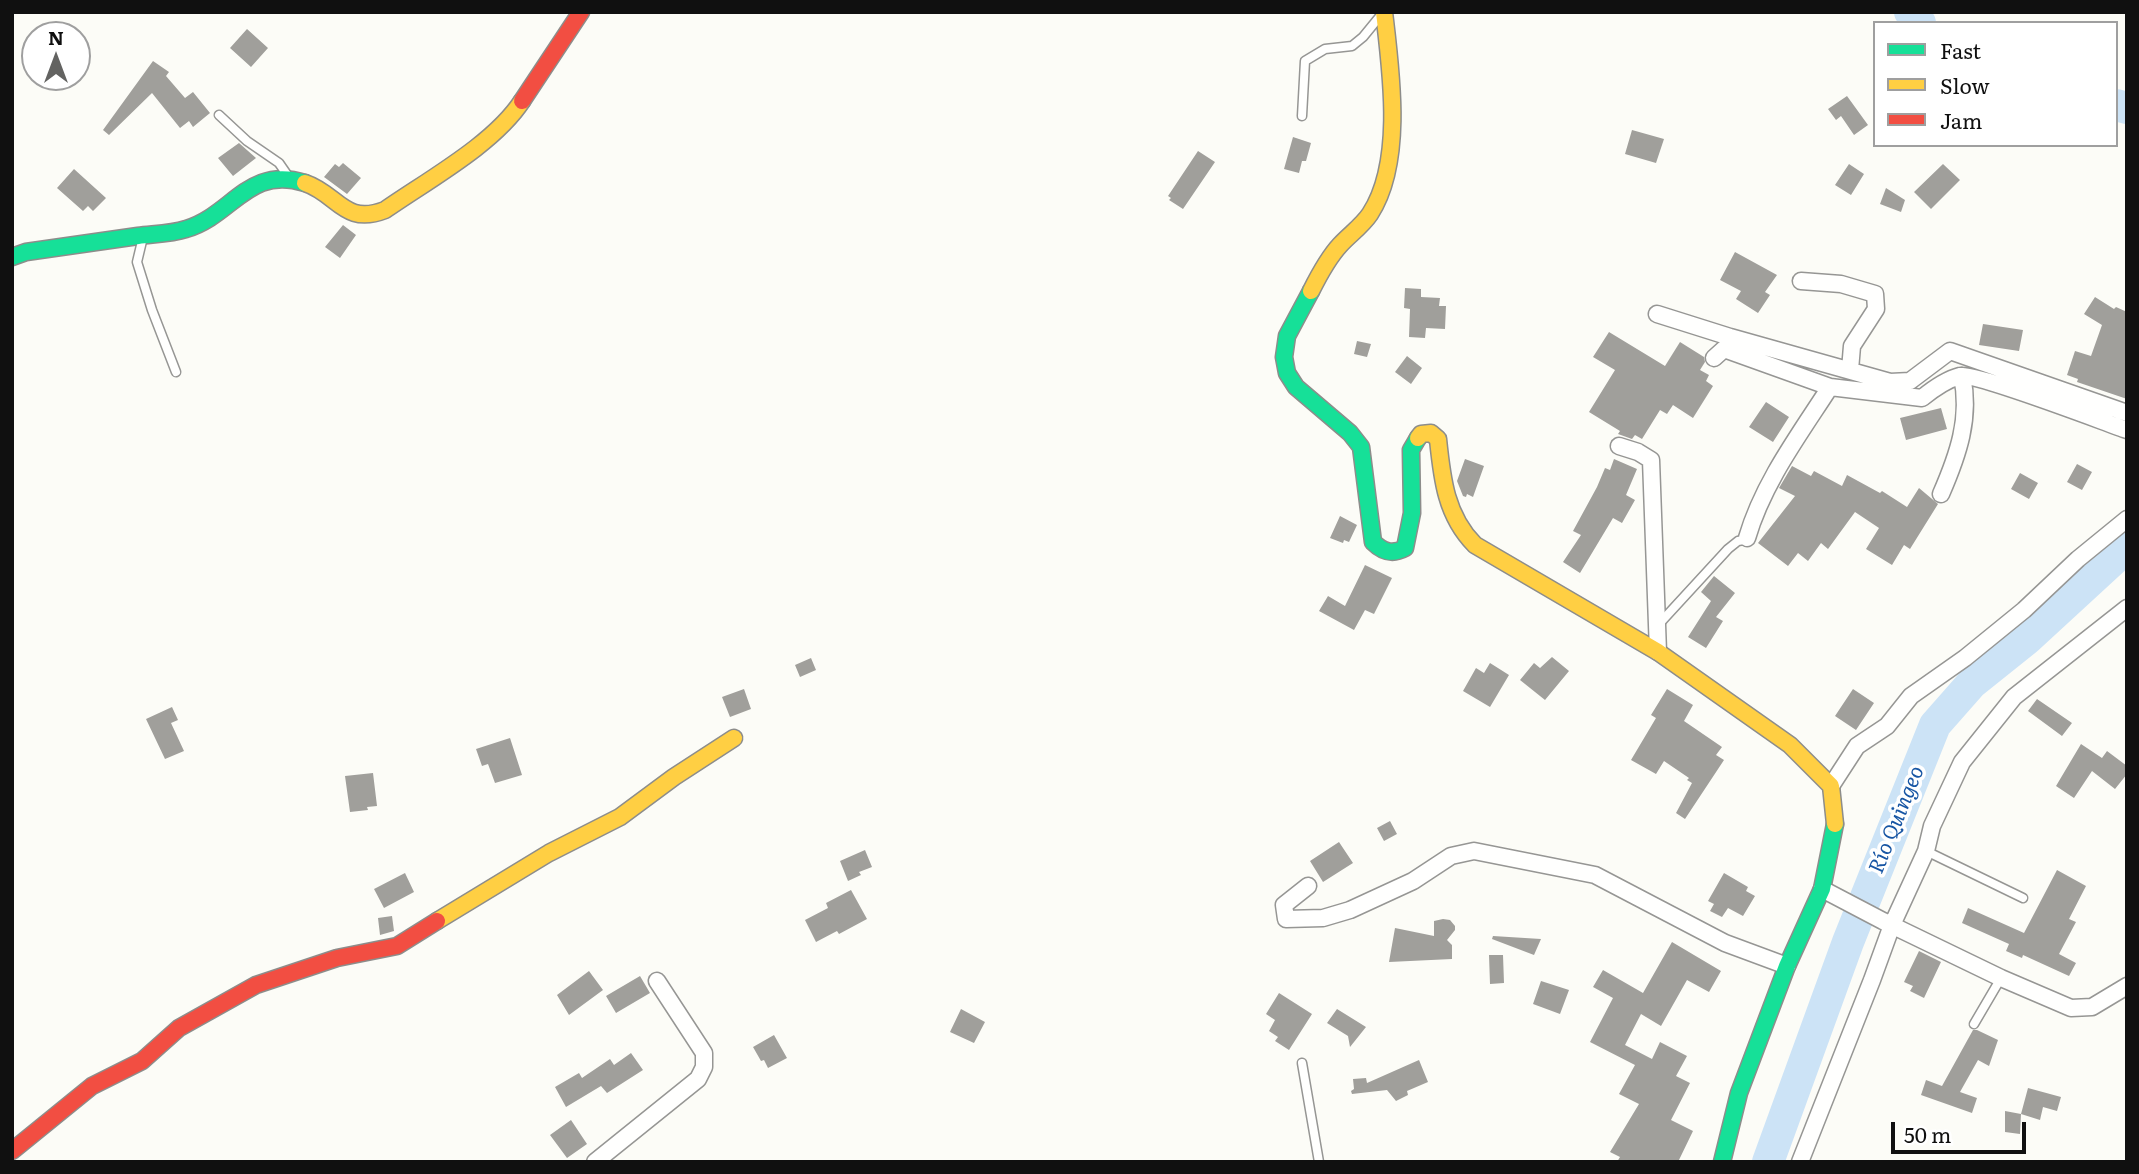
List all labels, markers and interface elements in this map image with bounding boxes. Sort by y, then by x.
north arrow [21,21,91,91]
legend [1873,21,2118,147]
text: N [48,23,64,51]
text: Fast [1940,34,1981,65]
text: Slow [1940,69,1990,100]
text: Jam [1940,104,1982,135]
water label: Río Quingeo [1864,763,1930,877]
scale bar [1894,1108,2029,1152]
text: 50 m [1904,1118,1951,1149]

